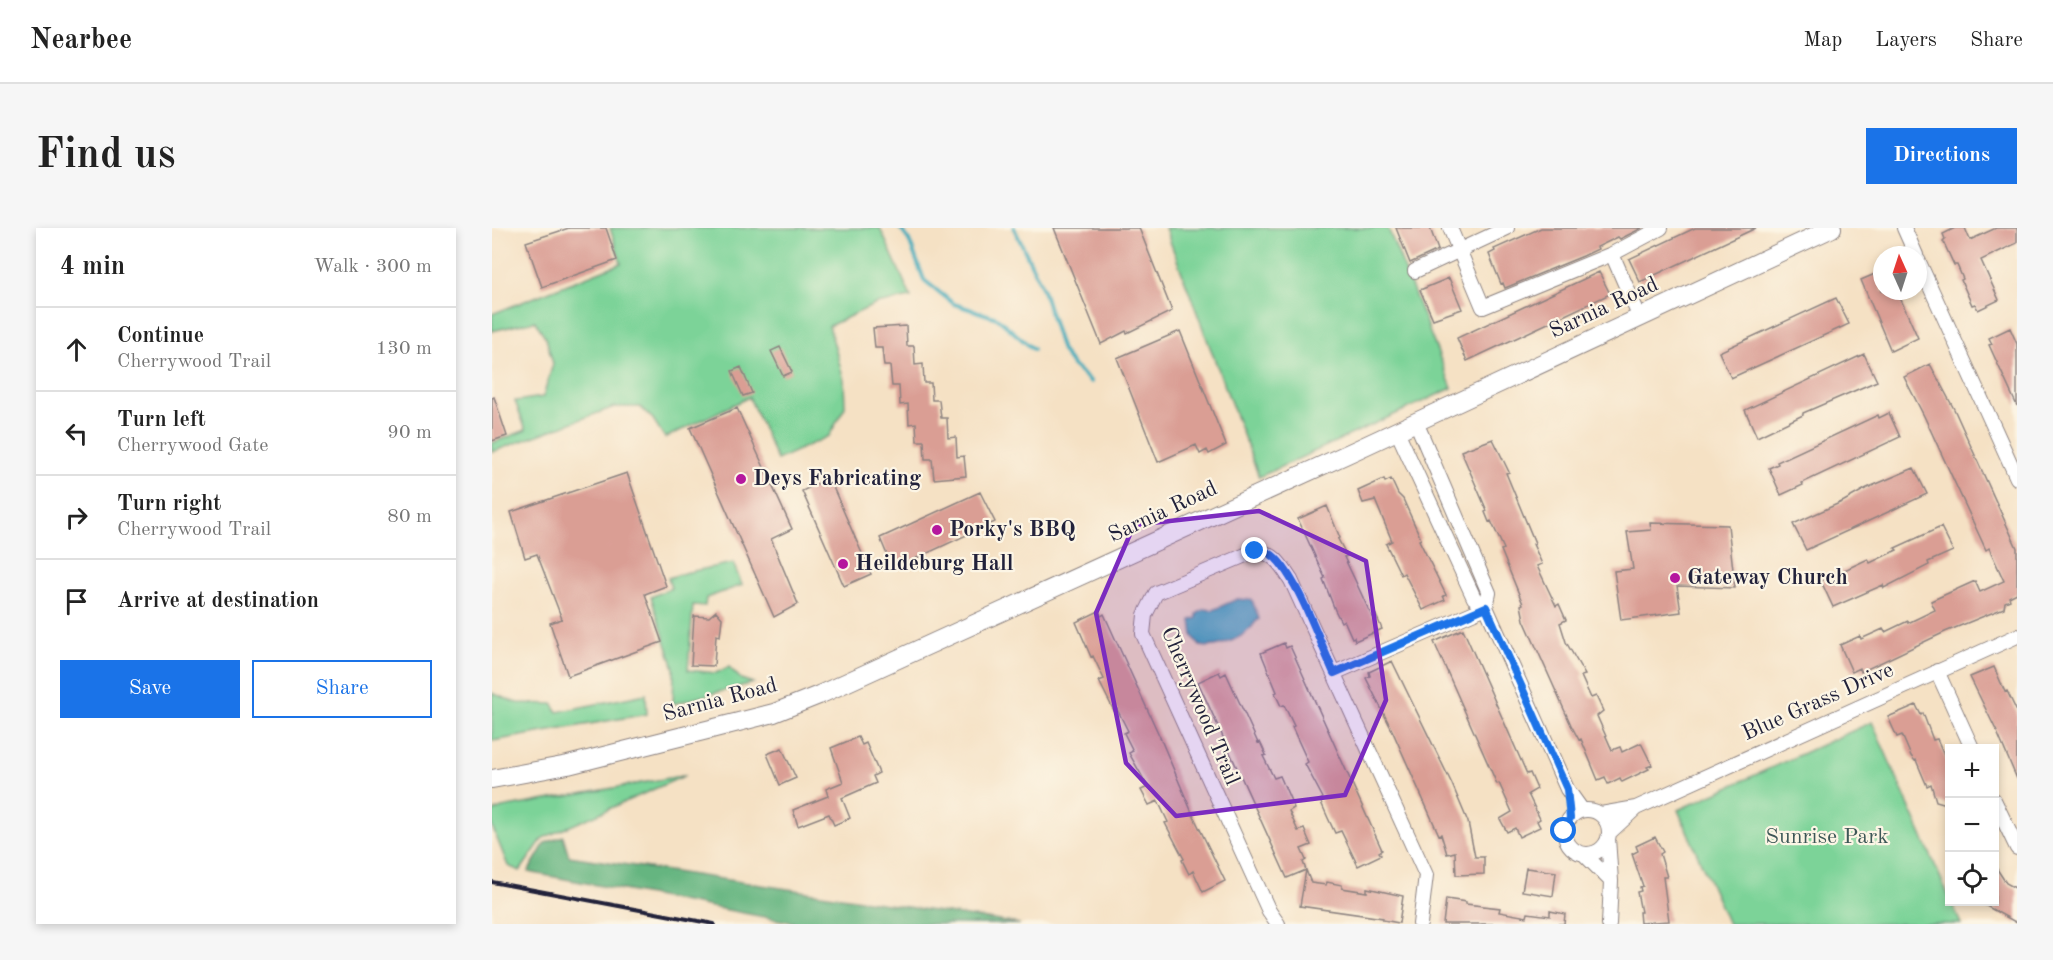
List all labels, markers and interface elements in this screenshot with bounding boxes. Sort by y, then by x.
text: Nearbee [30,27,132,55]
text: Map [1803,30,1842,51]
text: Layers [1875,30,1937,51]
text: Share [1970,30,2023,51]
button: Directions [1866,128,2017,184]
text: Find us [36,135,175,177]
north arrow [1873,246,1927,300]
text: 4 min [60,254,125,280]
text: Walk · 300 m [313,257,432,277]
street label: Sarnia Road [1546,273,1662,343]
text: Continue [117,325,204,347]
icon: ahead [60,333,93,366]
text: 130 m [376,339,432,359]
text: Cherrywood Trail [117,352,271,372]
text: Turn left [117,409,206,431]
icon: left [60,417,93,450]
text: 90 m [387,423,432,443]
text: Cherrywood Gate [117,436,268,456]
place label: Deys Fabricating [753,468,921,490]
marker: Deys Fabricating [734,472,748,486]
street label: Sarnia Road [1105,477,1221,547]
text: Turn right [117,493,221,515]
icon: right [60,501,93,534]
text: 80 m [387,507,432,527]
place label: Porky's BBQ [949,519,1076,541]
text: Cherrywood Trail [117,520,271,540]
marker: Porky's BBQ [930,523,944,537]
route end [1241,537,1267,563]
place label: Heildeburg Hall [855,553,1014,575]
marker: Heildeburg Hall [836,557,850,571]
place label: Gateway Church [1687,567,1848,589]
marker: Gateway Church [1668,571,1682,585]
icon: arrive [60,585,93,618]
text: Arrive at destination [117,590,319,612]
street label: Cherrywood Trail [1157,624,1243,788]
street label: Blue Grass Drive [1739,659,1897,745]
button: Save [60,660,240,718]
button: Share [252,660,432,718]
street label: Sarnia Road [660,674,780,726]
map controls [1945,744,1999,906]
button: + [1945,744,1999,798]
button: − [1945,798,1999,852]
route start [1550,817,1576,843]
park label: Sunrise Park [1765,826,1889,848]
button: locate [1945,852,1999,906]

